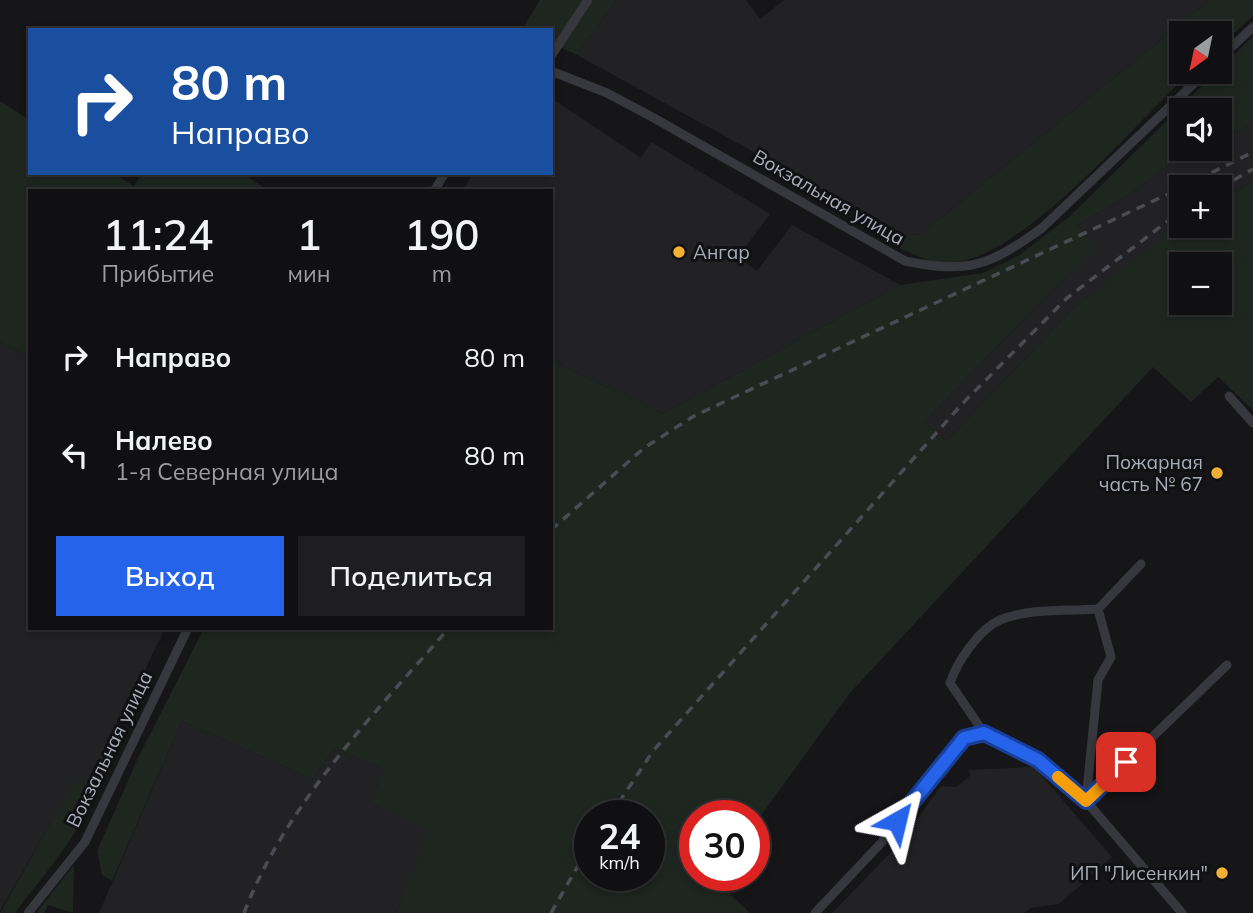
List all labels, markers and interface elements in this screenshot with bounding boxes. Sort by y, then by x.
north arrow [1169,21,1232,84]
map controls [1169,21,1232,315]
text: 80 m [171,51,287,112]
icon: right [56,56,147,147]
button: sound [1169,98,1232,161]
text: Направо [171,112,310,152]
street label: Вокзальная улица [749,144,909,250]
button: + [1169,175,1232,238]
text: 11:24 [102,208,213,261]
text: 1 [296,208,322,261]
text: 190 [404,208,480,261]
place label: Ангар [693,240,750,264]
marker: Ангар [671,244,687,260]
button: − [1169,252,1232,315]
text: Прибытие [101,259,214,288]
text: мин [288,259,331,288]
text: m [432,259,452,288]
icon: right [56,338,94,376]
text: Направо [115,341,231,374]
text: 80 m [464,341,525,374]
text: Налево [115,424,213,457]
icon: left [56,436,94,474]
text: 80 m [464,439,525,472]
place label: Пожарная часть № 67 [1099,450,1203,496]
text: 1-я Северная улица [115,457,339,486]
marker: Пожарная часть № 67 [1209,465,1225,481]
button: Выход [56,536,284,616]
button: Поделиться [298,536,525,616]
street label: Вокзальная улица [61,667,157,831]
pin [1096,732,1156,792]
icon: arrive [1107,743,1145,781]
position arrow [860,784,934,858]
speed limit sign: 30 [679,800,770,891]
text: 24 [598,814,641,858]
text: km/h [599,851,640,874]
place label: ИП "Лисенкин" [1070,861,1208,885]
marker: ИП "Лисенкин" [1214,865,1230,881]

